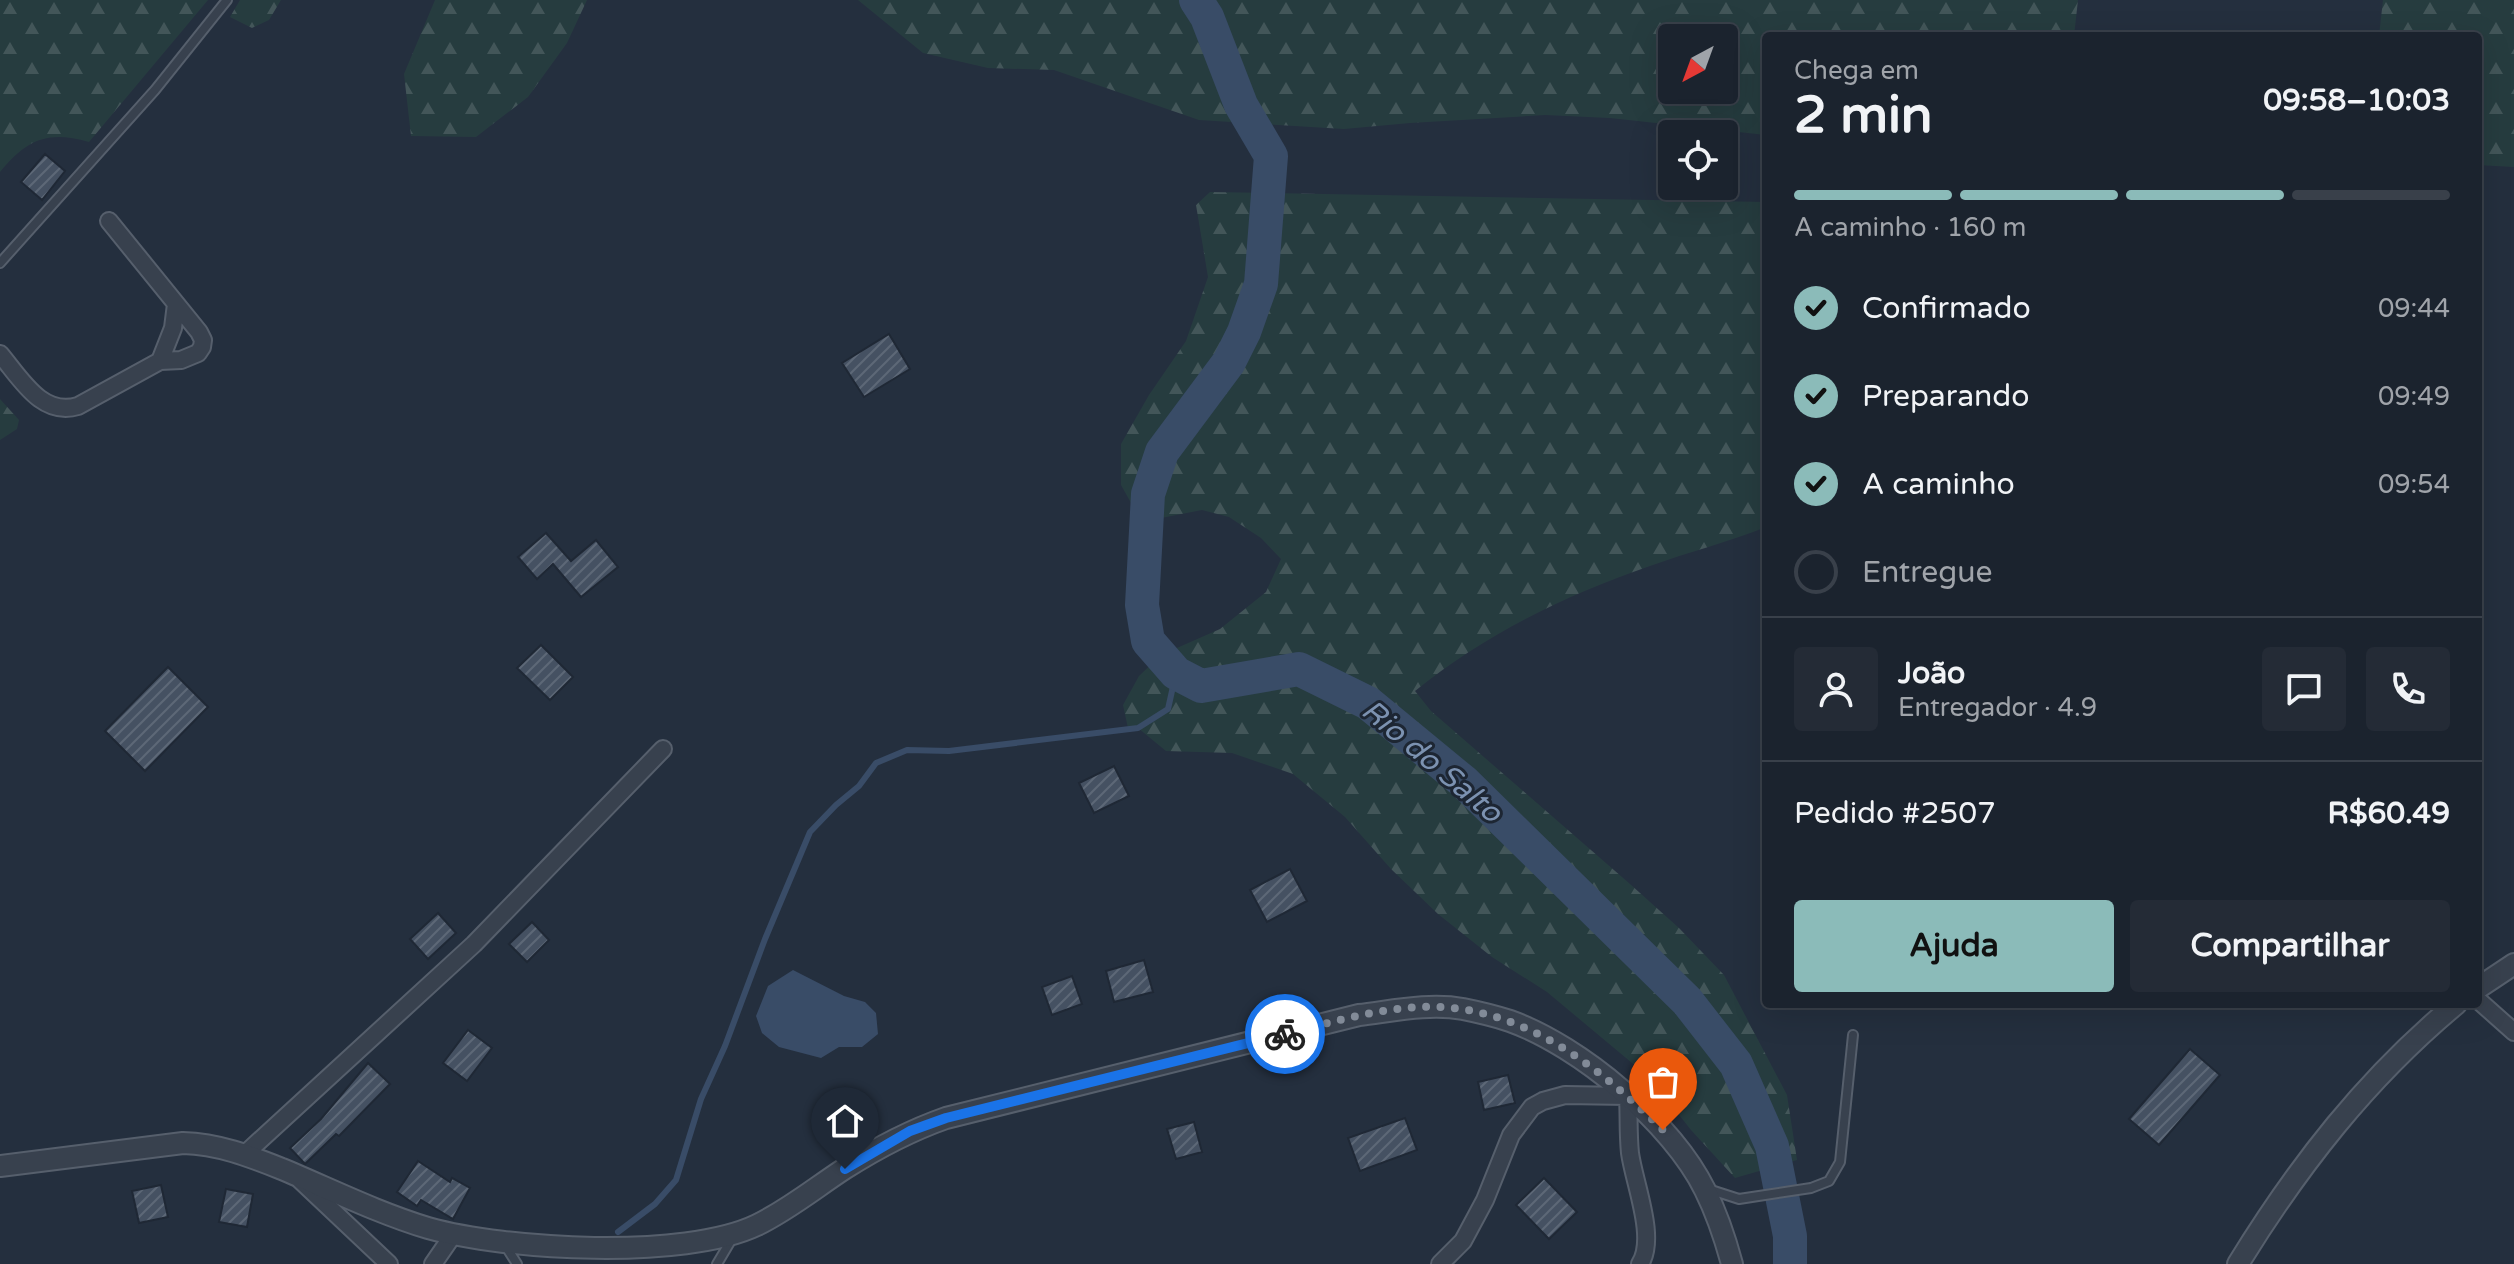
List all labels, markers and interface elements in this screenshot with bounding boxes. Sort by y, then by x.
north arrow [1658,24,1738,104]
map controls [1658,24,1738,200]
text: Chega em [1794,55,1919,86]
text: 09:58–10:03 [2263,82,2450,119]
text: 2 min [1794,84,1933,147]
button: locate [1658,120,1738,200]
text: A caminho · 160 m [1794,212,2026,243]
icon: check [1794,286,1838,330]
text: Confirmado [1862,290,2031,327]
text: 09:44 [2378,293,2450,324]
icon: check [1794,374,1838,418]
text: Preparando [1862,378,2030,415]
text: 09:49 [2378,381,2450,412]
icon: check [1794,462,1838,506]
text: A caminho [1862,466,2015,503]
text: 09:54 [2378,469,2450,500]
text: Entregue [1862,554,1993,591]
button: person [1794,647,1878,731]
button: chat [2262,647,2346,731]
button: phone [2366,647,2450,731]
text: João [1898,655,1965,692]
water label: Rio do Salto [1354,692,1511,832]
text: Entregador · 4.9 [1898,692,2097,723]
text: Pedido #2507 [1794,795,1996,832]
text: R$60.49 [2328,795,2450,832]
button: Ajuda [1794,900,2114,992]
button: Compartilhar [2130,900,2450,992]
courier [1245,994,1325,1074]
icon: bike [1263,1012,1307,1056]
pin [1629,1048,1697,1130]
icon: bag [1641,1060,1685,1104]
pin [811,1087,879,1169]
icon: home [823,1099,867,1143]

